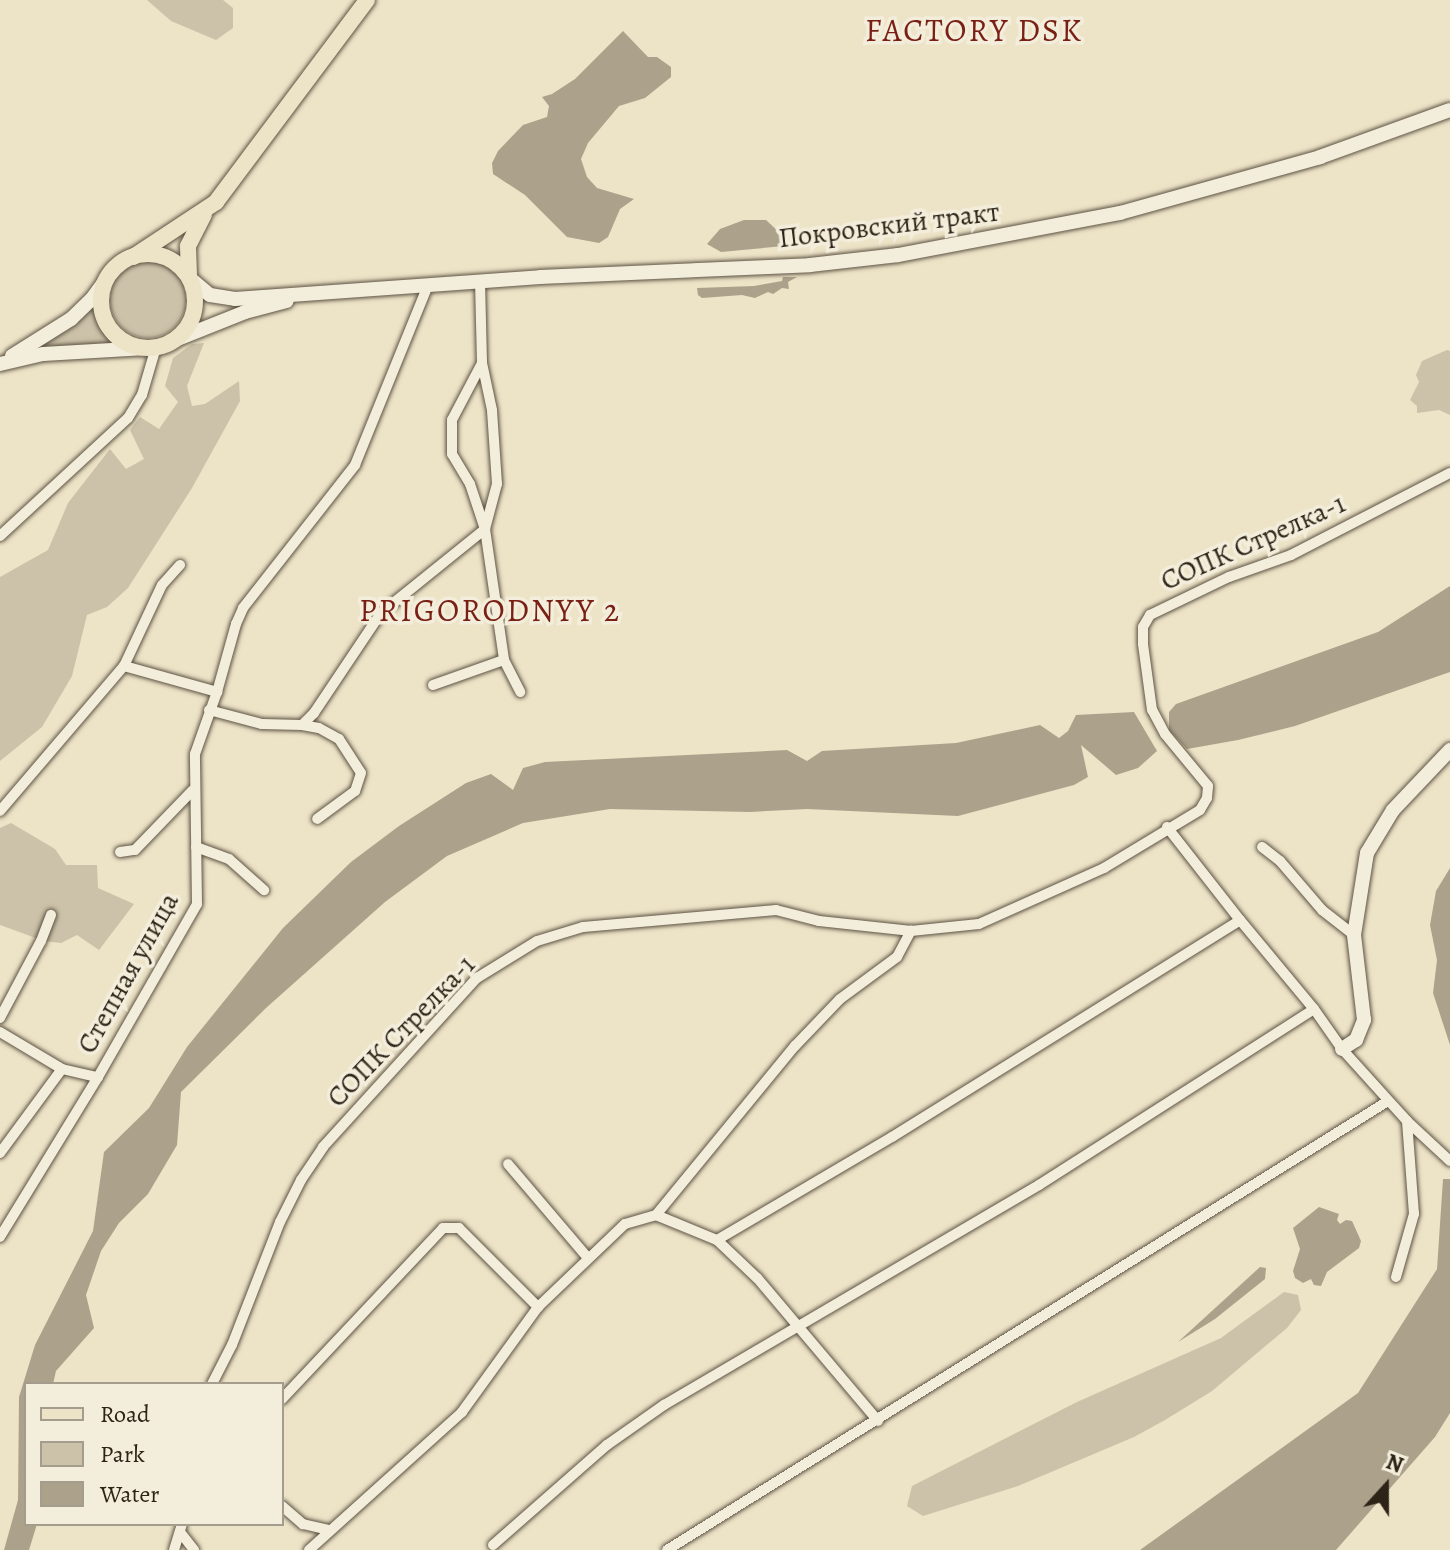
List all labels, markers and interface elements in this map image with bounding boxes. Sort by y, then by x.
district label: FACTORY DSK [865,11,1083,49]
street label: Покровский тракт [777,195,1001,255]
street label: СОПК Стрелка-1 [1156,486,1350,598]
district label: PRIGORODNYY 2 [359,591,621,629]
street label: Степная улица [70,887,186,1059]
street label: СОПК Стрелка-1 [320,948,482,1114]
legend [24,1382,284,1526]
text: Road [100,1398,150,1430]
text: Park [100,1438,145,1470]
north arrow [1346,1446,1426,1526]
text: N [1382,1447,1407,1480]
text: Water [100,1478,160,1510]

